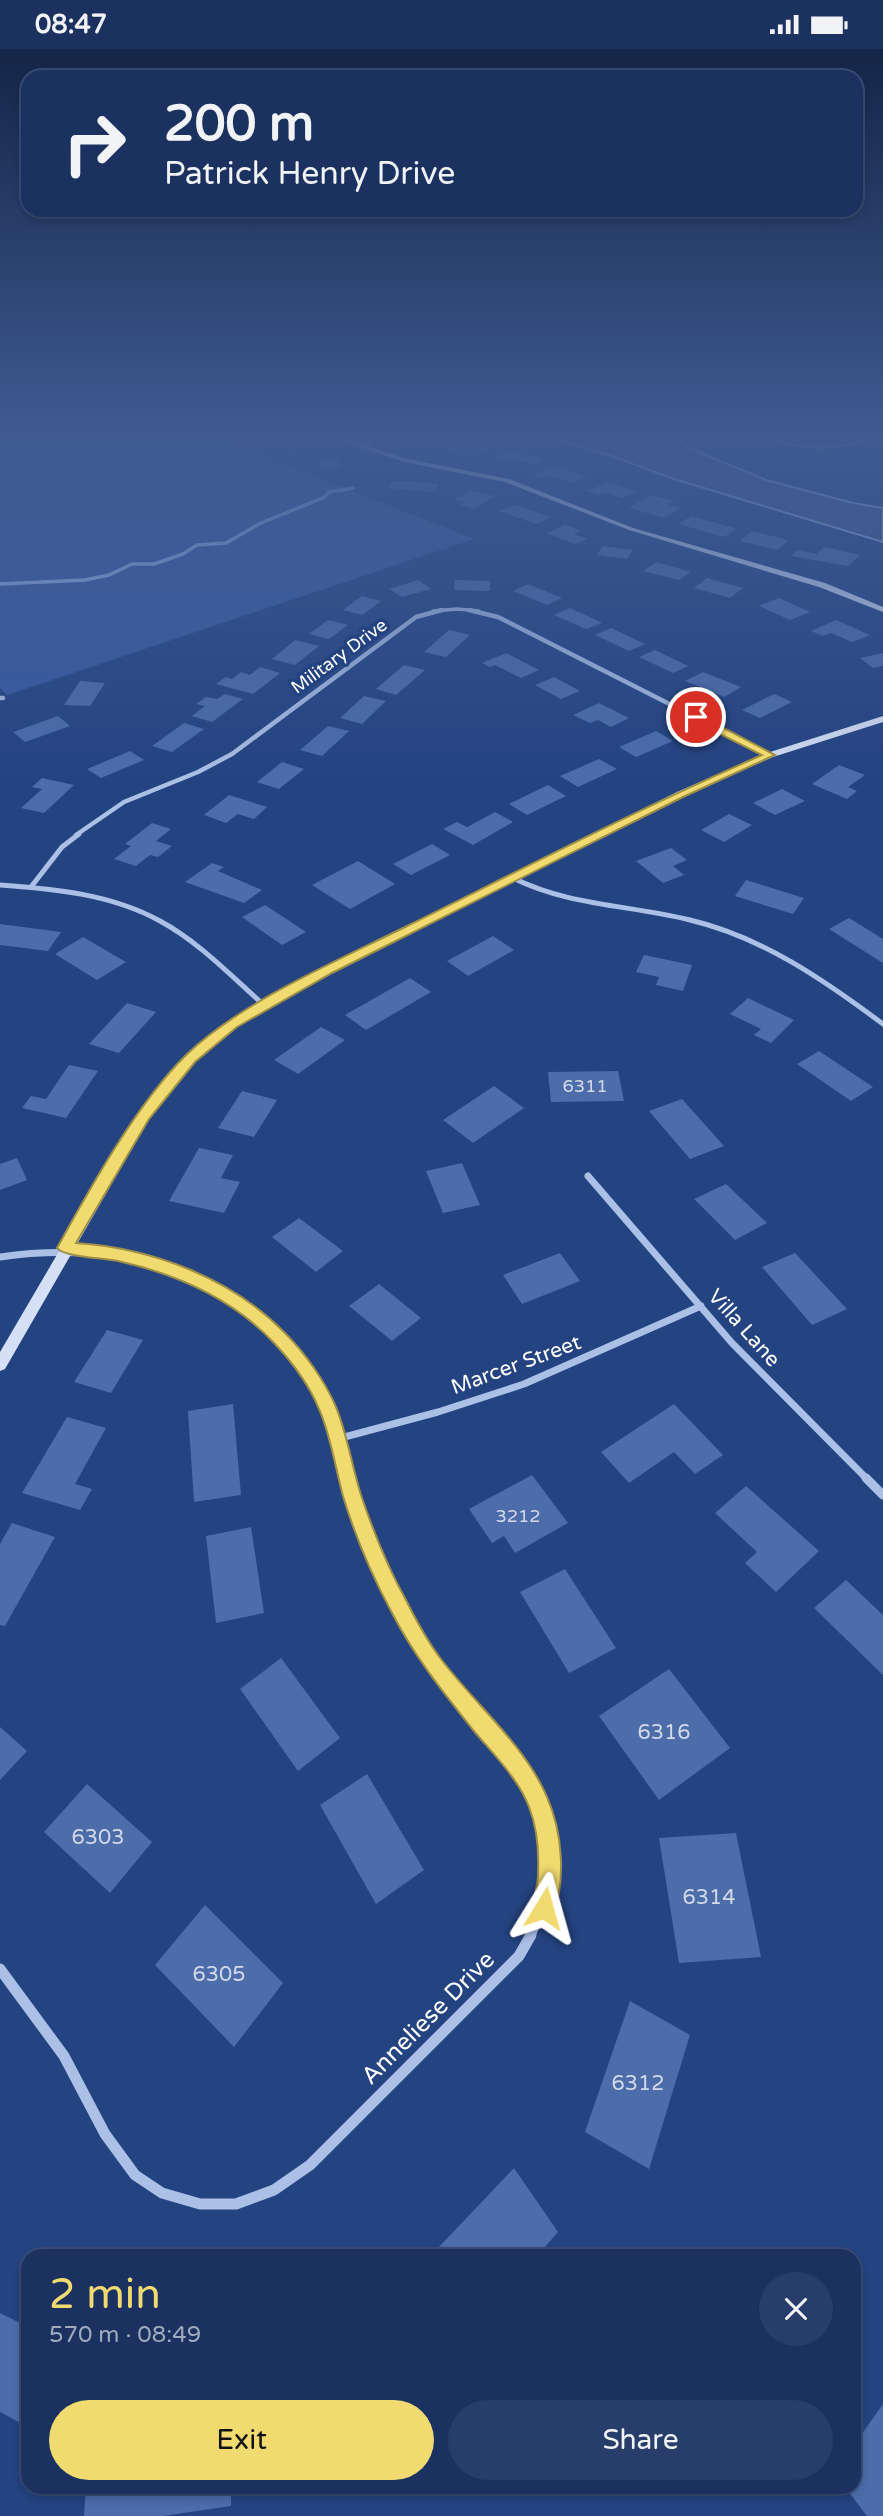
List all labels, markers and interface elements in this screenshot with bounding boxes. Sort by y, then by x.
text: 08:47 [35,9,107,40]
text: 200 m [164,95,314,154]
icon: right [49,98,140,189]
text: Patrick Henry Drive [164,155,455,193]
street label: Military Drive [287,614,391,698]
pin [666,687,726,747]
icon: arrive [677,698,715,736]
house number: 6311 [562,1075,608,1097]
street label: Villa Lane [703,1284,785,1372]
street label: Marcer Street [448,1330,584,1400]
house number: 3212 [495,1505,541,1527]
house number: 6316 [638,1720,690,1745]
house number: 6303 [72,1825,124,1850]
position arrow [507,1871,581,1945]
house number: 6314 [683,1885,735,1910]
street label: Anneliese Drive [355,1945,501,2091]
house number: 6305 [193,1962,245,1987]
house number: 6312 [612,2071,664,2096]
text: 2 min [49,2269,161,2320]
button: close [759,2272,833,2346]
text: 570 m · 08:49 [49,2321,201,2349]
button: Exit [49,2400,434,2480]
button: Share [448,2400,833,2480]

